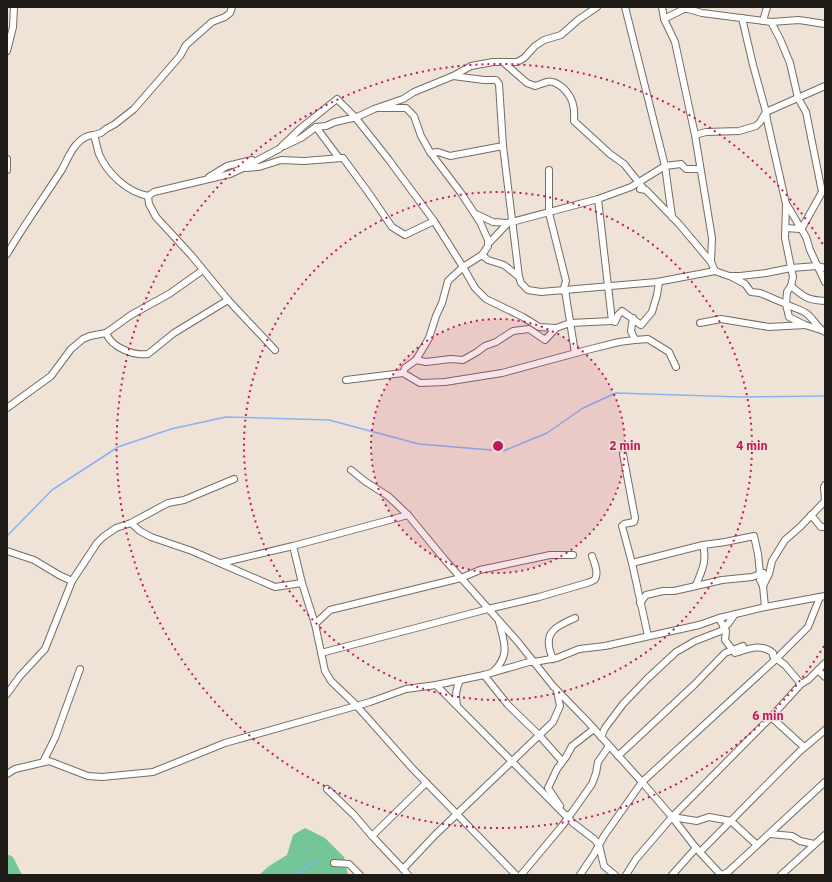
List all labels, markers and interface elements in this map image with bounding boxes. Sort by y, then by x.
text: 2 min [609,438,641,453]
text: 4 min [736,438,768,453]
centre of rings [491,439,505,453]
text: 6 min [752,708,784,723]

